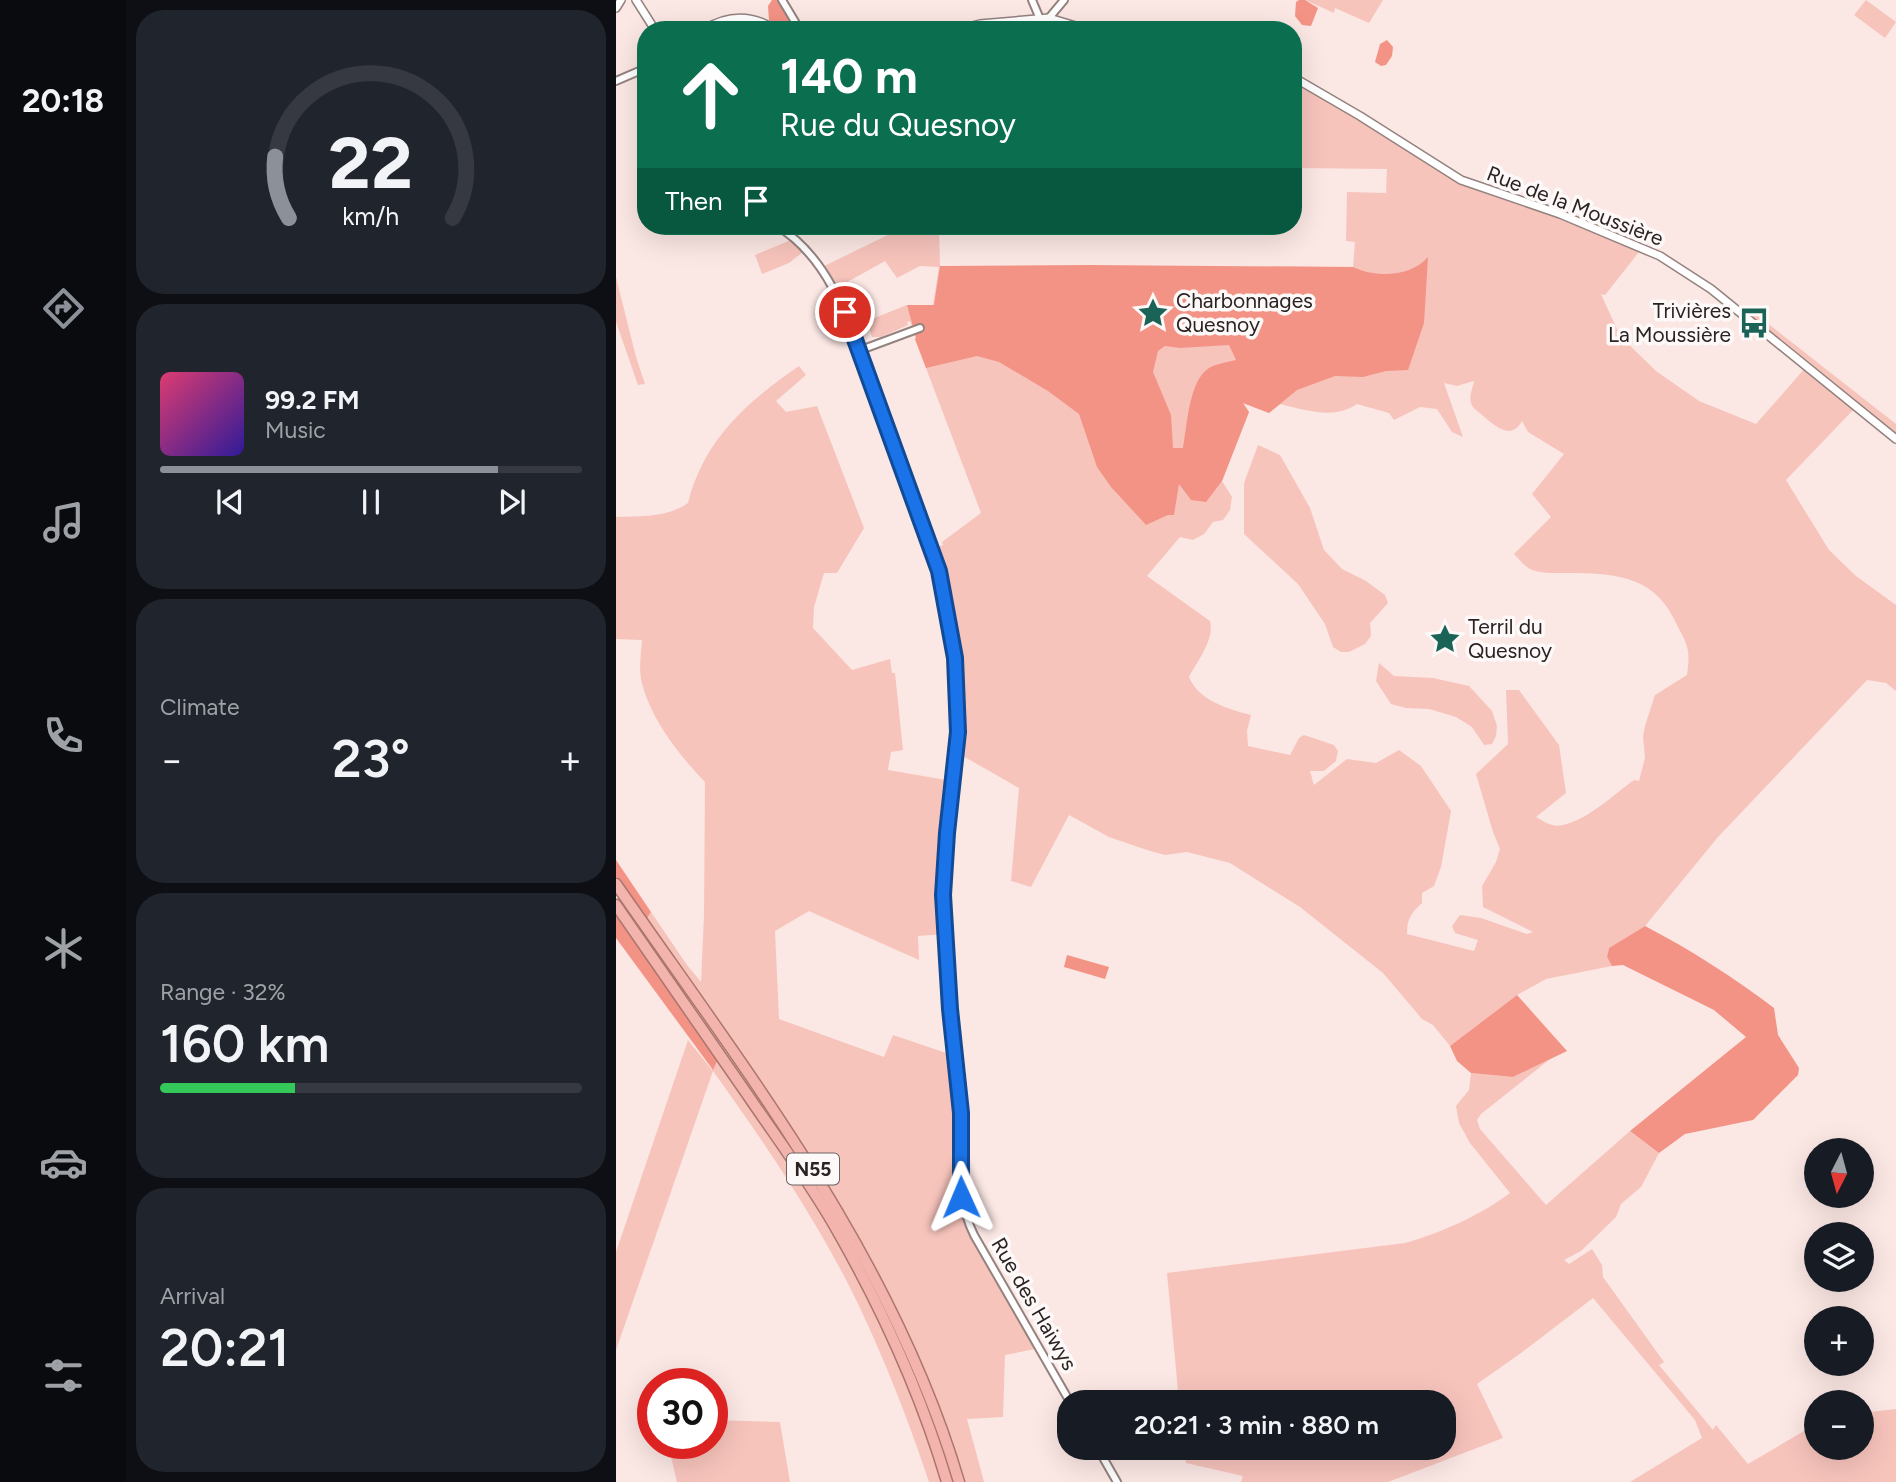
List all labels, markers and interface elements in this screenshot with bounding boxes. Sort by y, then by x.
text: 140 m [780,46,918,105]
icon: ahead [665,49,756,140]
text: 20:18 [22,82,104,120]
text: Rue du Quesnoy [780,106,1016,144]
text: 22 [329,120,413,207]
street label: Rue de la Moussière [1483,160,1667,251]
icon: arrive [737,182,775,220]
text: Then [665,185,723,217]
text: km/h [342,201,400,231]
pin [815,282,875,342]
icon: directions [39,284,88,333]
place label: Charbonnages Quesnoy [1176,288,1313,337]
icon: arrive [826,293,864,331]
place icon: Charbonnages Quesnoy [1136,296,1170,330]
place label: Trivières La Moussière [1608,298,1731,347]
bus stop icon: Trivières La Moussière [1737,306,1771,340]
text: 99.2 FM [265,384,360,416]
text: Music [265,416,326,444]
icon: previous [211,483,249,521]
icon: pause [352,483,390,521]
icon: next [493,483,531,521]
icon: music [39,498,88,547]
place label: Terril du Quesnoy [1468,614,1552,663]
place icon: Terril du Quesnoy [1428,622,1462,656]
text: Climate [160,693,239,721]
icon: phone [39,711,88,760]
text: 23° [332,728,410,790]
text: − [160,737,184,783]
text: + [558,737,582,783]
icon: climate [39,924,88,973]
text: Range · 32% [160,978,286,1006]
text: 160 km [160,1013,330,1075]
icon: car [39,1138,88,1187]
north arrow [1804,1138,1874,1208]
map controls [1804,1138,1874,1460]
road number: N55 [787,1154,839,1184]
position arrow [924,1160,998,1234]
button: layers [1804,1222,1874,1292]
street label: Rue des Haiwys [986,1233,1082,1374]
text: Arrival [160,1282,225,1310]
button: + [1804,1306,1874,1376]
text: 20:21 [160,1317,289,1379]
icon: filters [39,1351,88,1400]
speed limit sign: 30 [637,1368,728,1459]
button: − [1804,1390,1874,1460]
text: 20:21 · 3 min · 880 m [1134,1409,1379,1441]

